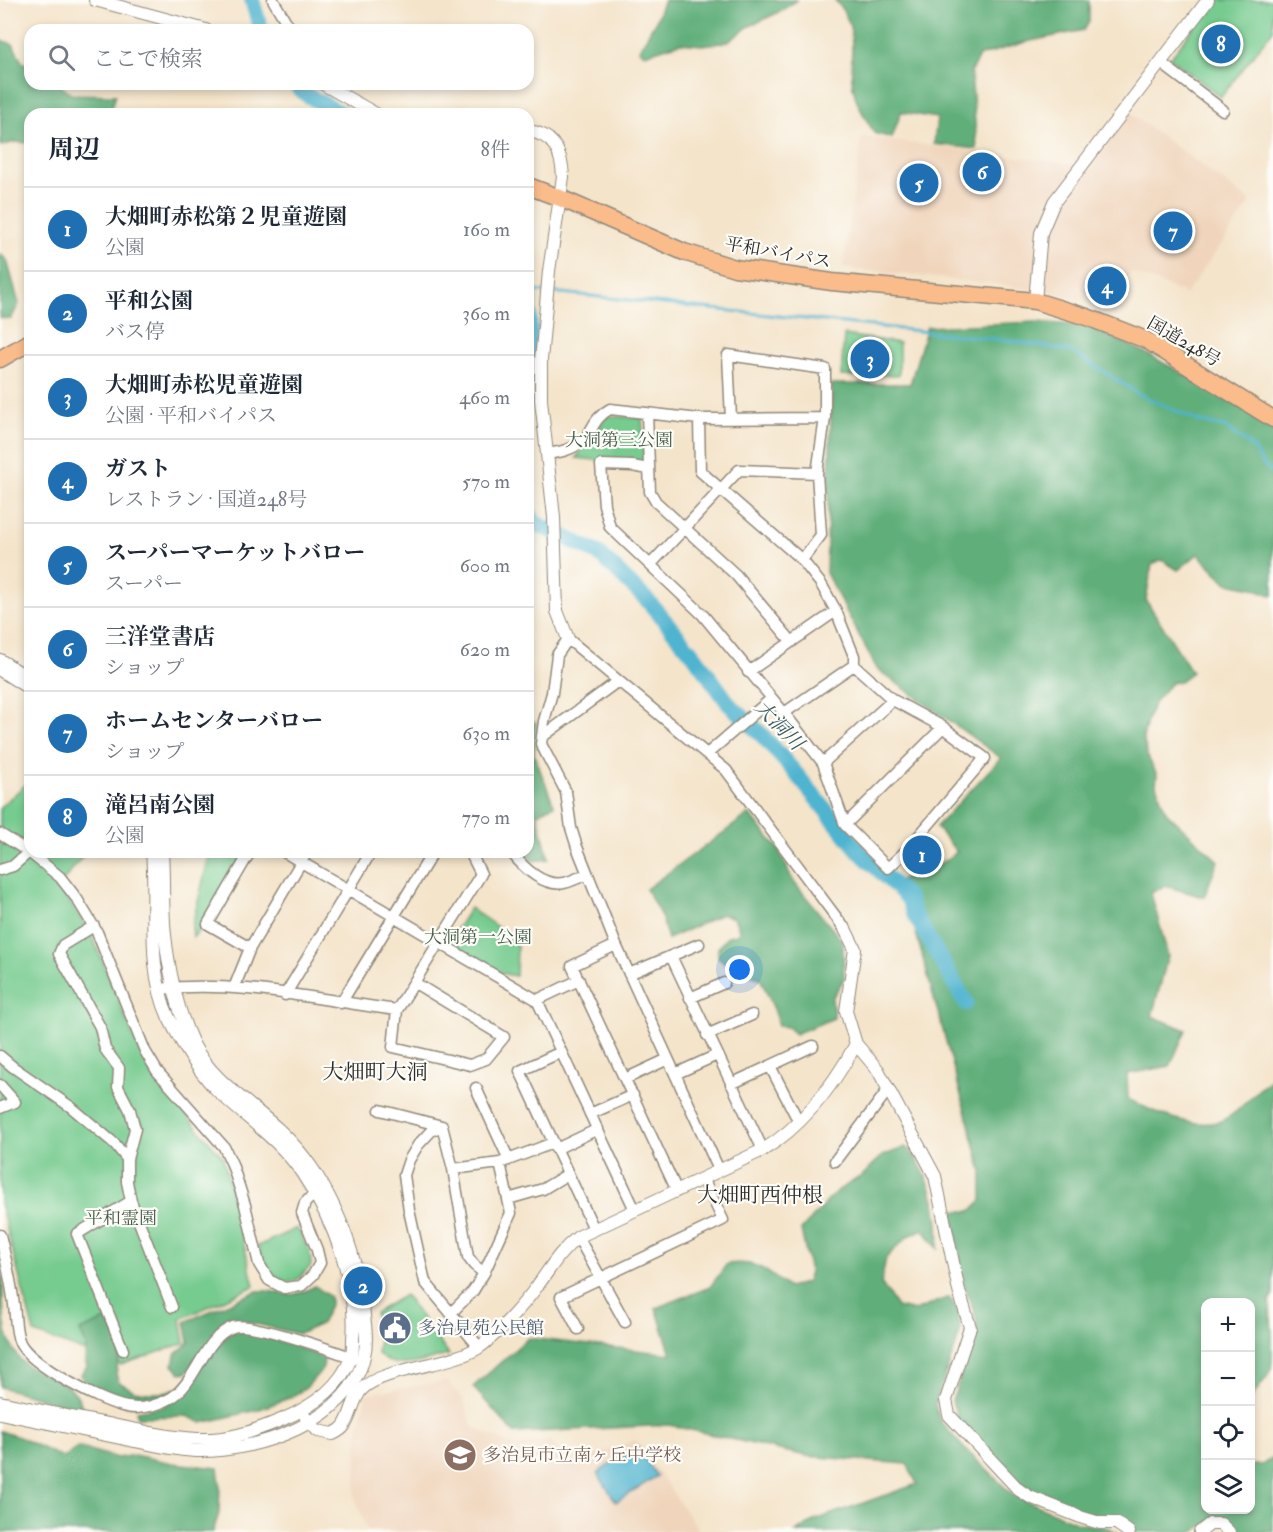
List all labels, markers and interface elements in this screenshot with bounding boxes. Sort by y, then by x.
pin: 8 [1202,22,1240,66]
search box [24,24,534,90]
icon: search [45,41,78,74]
text: ここで検索 [93,45,203,73]
text: 周辺 [48,134,100,166]
text: 8件 [481,137,510,162]
pin: 6 [962,150,1002,195]
pin: 5 [900,160,938,206]
text: 大畑町赤松第２児童遊園 [105,203,347,231]
pin: 7 [1154,208,1192,254]
text: 1 [64,217,71,242]
text: 160 m [463,217,510,242]
street label: 平和バイパス [723,232,833,274]
text: 公園 [105,235,145,260]
pin: 4 [1088,264,1126,308]
text: 平和公園 [105,287,193,315]
text: 2 [62,301,73,326]
text: 360 m [462,301,510,326]
street label: 国道248号 [1143,312,1225,372]
text: バス停 [105,319,165,344]
pin: 3 [850,336,890,382]
text: 大畑町赤松児童遊園 [105,371,303,399]
text: 3 [64,385,71,410]
text: 460 m [459,385,510,410]
text: 公園 · 平和バイパス [105,403,277,428]
park label: 大洞第三公園 [565,429,673,452]
text: ガスト [105,455,171,483]
text: 4 [62,469,73,494]
text: 570 m [462,469,510,494]
text: レストラン · 国道248号 [105,487,307,512]
text: スーパーマーケットバロー [105,539,365,567]
text: 5 [63,553,72,578]
text: 600 m [460,553,510,578]
text: スーパー [105,571,183,596]
text: 三洋堂書店 [105,623,215,651]
text: 6 [62,637,73,662]
text: 620 m [460,637,510,662]
text: ショップ [105,655,185,680]
water label: 大洞川 [749,695,810,757]
text: ホームセンターバロー [105,707,323,735]
text: 7 [63,721,72,746]
text: 630 m [462,721,510,746]
text: ショップ [105,739,185,764]
text: 滝呂南公園 [105,791,215,819]
text: 8 [63,805,72,830]
text: 770 m [462,805,510,830]
text: 公園 [105,823,145,848]
pin: 1 [902,832,942,878]
park label: 大洞第一公園 [424,926,532,949]
your location [725,955,754,984]
district label: 大畑町大洞 [323,1059,428,1086]
district label: 大畑町西仲根 [697,1182,823,1209]
park label: 平和霊園 [85,1207,157,1230]
pin: 2 [344,1264,382,1308]
map controls [1201,1298,1255,1514]
button: + [1201,1298,1255,1352]
public building icon: 多治見苑公民館 [377,1310,413,1346]
place label: 多治見苑公民館 [418,1317,544,1340]
button: − [1201,1352,1255,1406]
button: locate [1201,1406,1255,1460]
school or university icon: 多治見市立南ヶ丘中学校 [442,1437,478,1473]
place label: 多治見市立南ヶ丘中学校 [483,1444,681,1467]
button: layers [1201,1460,1255,1514]

